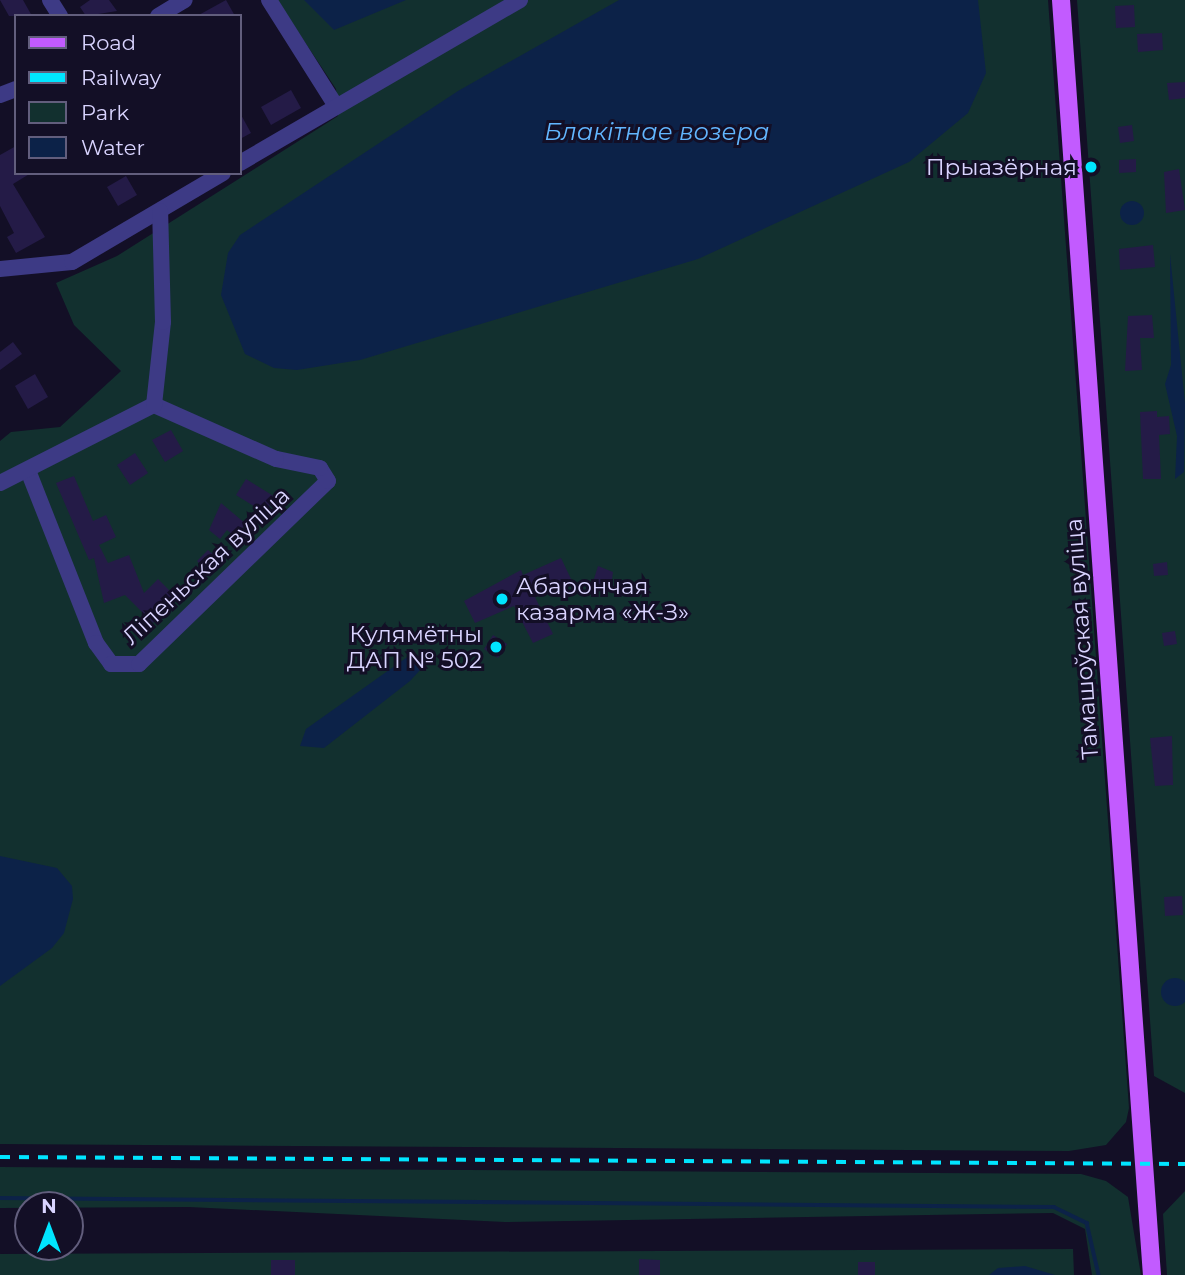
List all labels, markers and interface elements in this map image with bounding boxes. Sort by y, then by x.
legend [14,14,242,175]
text: Road [81,30,136,55]
text: Railway [81,65,161,90]
text: Park [81,100,129,125]
water label: Блакітнае возера [544,118,770,146]
text: Water [81,135,145,160]
place label: Прыазёрная [926,153,1077,181]
marker: Прыазёрная [1083,159,1099,175]
street label: Ліпеньская вуліца [117,481,295,651]
street label: Тамашоўская вуліца [1060,518,1104,760]
place label: Абарончая казарма «Ж-З» [516,572,689,626]
marker: Абарончая казарма «Ж-З» [494,591,510,607]
place label: Кулямётны ДАП № 502 [347,620,482,674]
marker: Кулямётны ДАП № 502 [488,639,504,655]
north arrow [14,1191,84,1261]
text: N [41,1195,57,1218]

